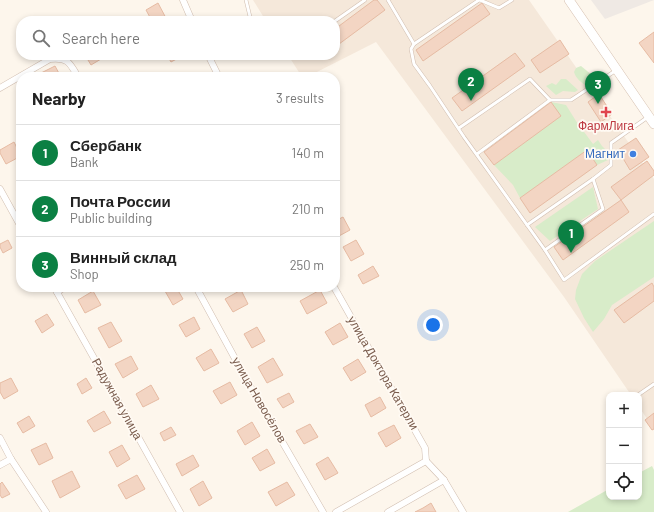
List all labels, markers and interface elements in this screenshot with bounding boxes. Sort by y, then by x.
search box [16,16,340,60]
icon: search [30,27,52,49]
text: Search here [62,29,140,47]
pin: 2 [458,68,484,101]
pin: 3 [585,71,611,104]
text: Nearby [32,88,86,108]
text: 3 results [276,90,324,106]
marker: ФармЛига [601,107,611,117]
place label: ФармЛига [578,118,634,133]
text: Сбербанк [70,136,142,154]
text: 1 [43,145,47,161]
text: 140 m [292,145,324,161]
place label: Магнит [585,146,625,160]
marker: Магнит [628,149,638,159]
text: Bank [70,154,98,170]
text: Почта России [70,192,171,210]
text: 2 [41,201,49,217]
text: 210 m [292,201,324,217]
text: Public building [70,210,152,226]
pin: 1 [558,220,584,253]
text: Винный склад [70,248,177,266]
text: 3 [41,257,49,273]
text: 250 m [290,257,324,273]
text: Shop [70,266,99,282]
street label: улица Доктора Катерли [345,313,422,432]
your location [423,315,443,335]
street label: улица Новосёлов [229,354,290,445]
street label: Радужная улица [89,355,146,442]
map controls [606,392,642,500]
button: + [606,392,642,428]
button: − [606,428,642,464]
button: locate [606,464,642,500]

